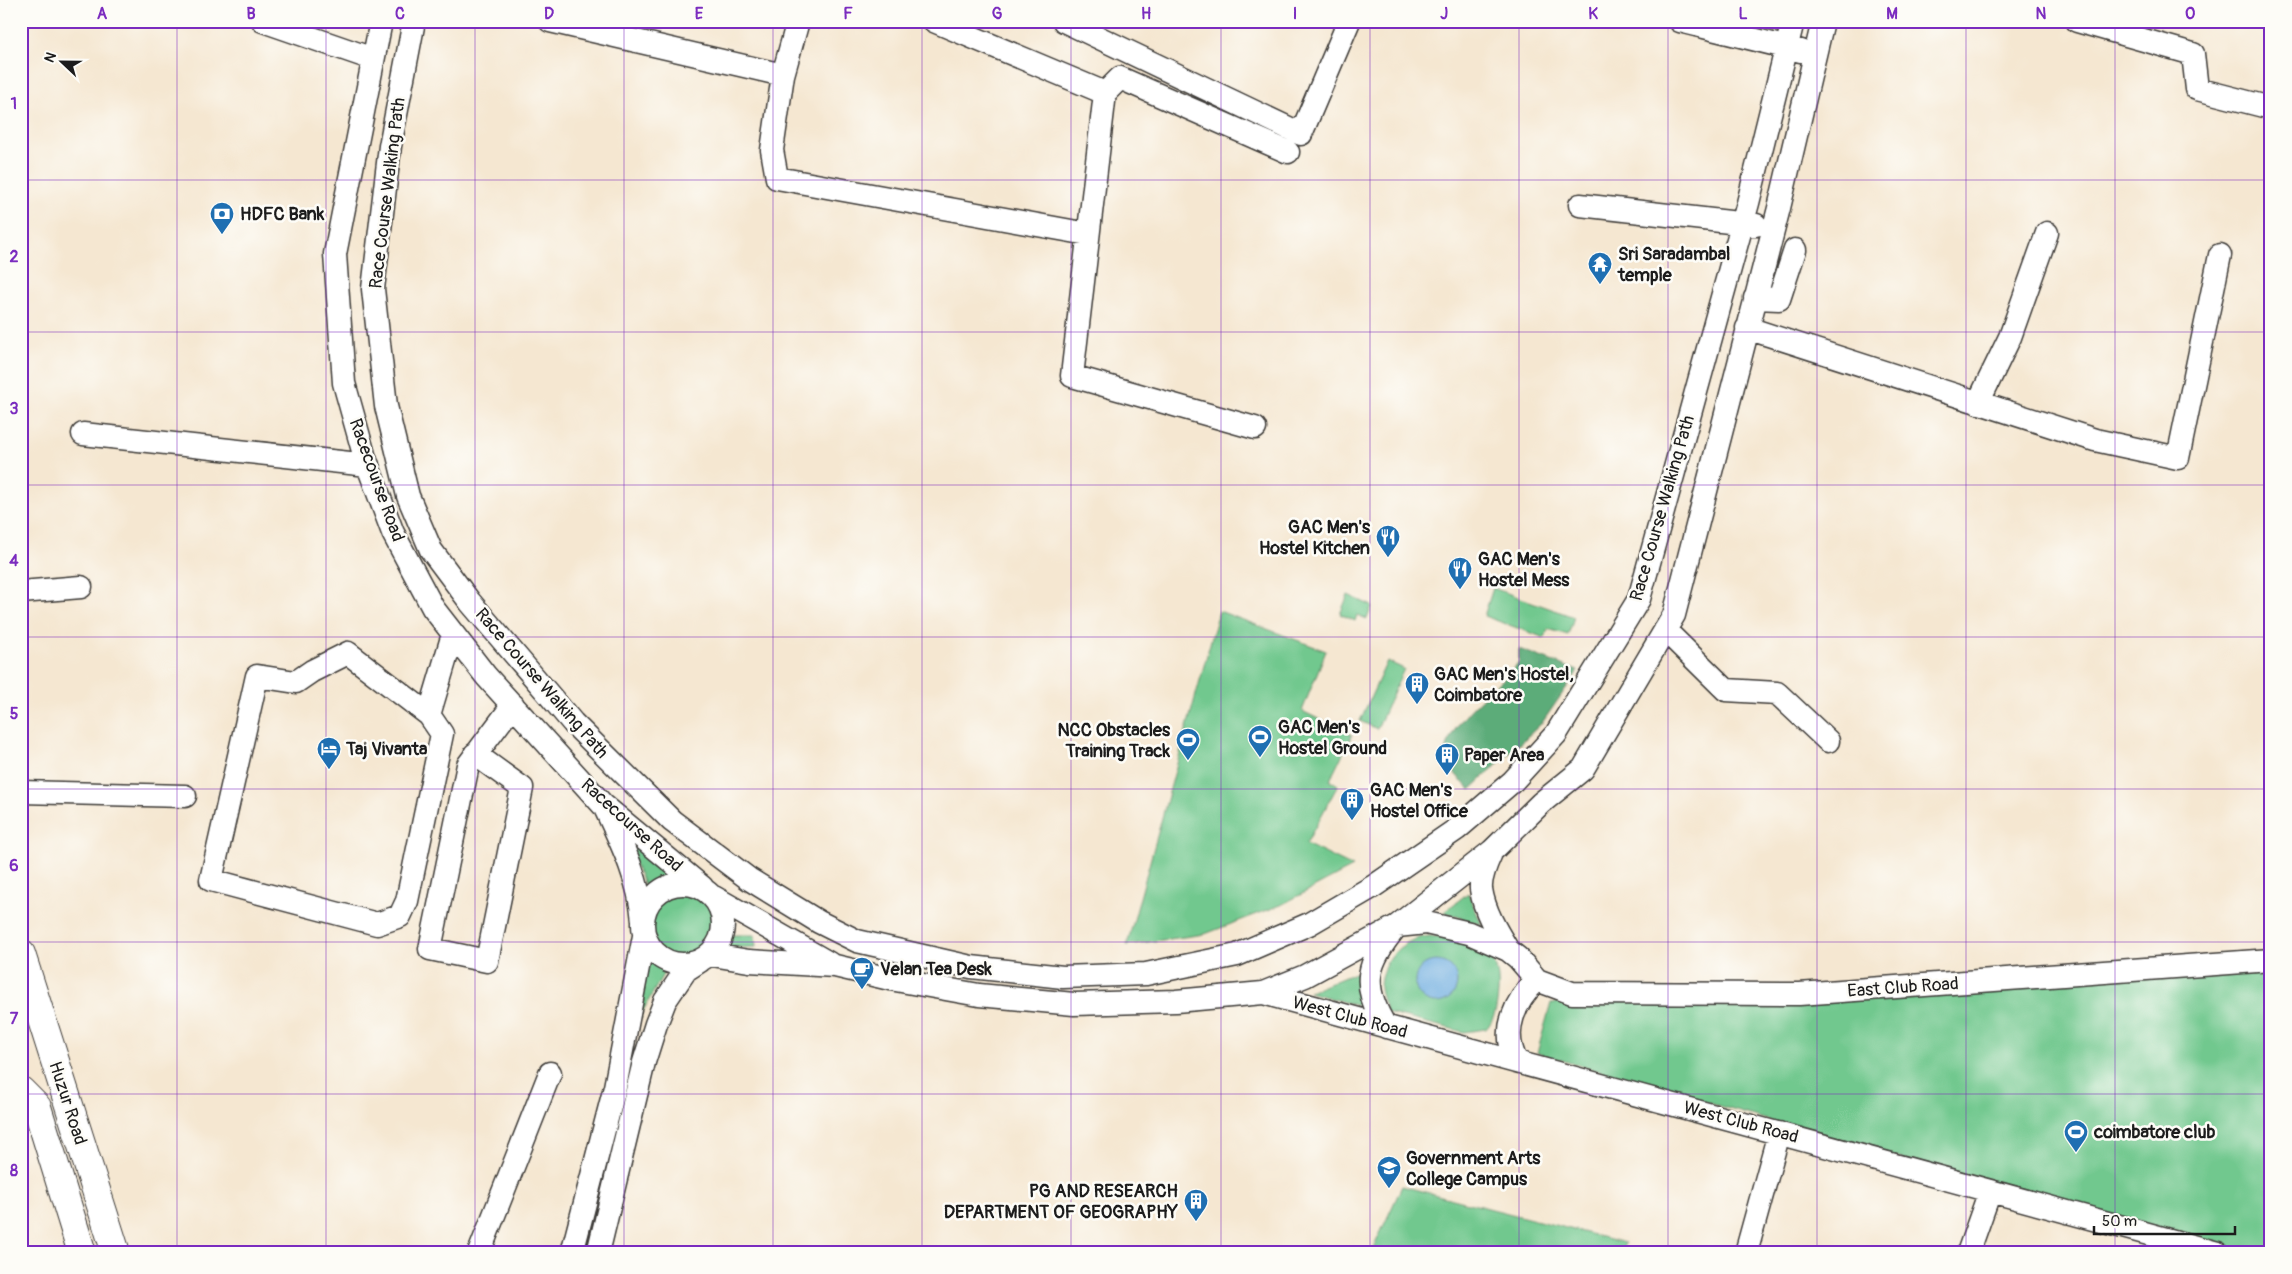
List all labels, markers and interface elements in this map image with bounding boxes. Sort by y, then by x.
text: A [97,4,108,24]
text: B [246,4,256,24]
text: C [395,4,405,24]
text: D [544,4,554,24]
text: E [695,4,704,24]
text: F [843,4,853,24]
text: G [992,4,1003,24]
text: H [1141,4,1151,24]
text: I [1293,4,1297,24]
text: J [1440,4,1448,24]
text: K [1588,4,1598,24]
text: L [1738,4,1748,24]
text: M [1886,4,1898,24]
text: N [2036,4,2047,24]
text: O [2185,4,2195,24]
north arrow [38,38,88,88]
text: N [41,50,60,65]
text: 1 [11,94,17,114]
street label: Race Course Walking Path [364,96,411,290]
bank icon: HDFC Bank [209,201,235,235]
place label: HDFC Bank [240,203,325,226]
place label: Sri Saradambal temple [1617,243,1730,287]
text: 2 [10,247,19,267]
temple icon: Sri Saradambal temple [1587,251,1613,285]
text: 3 [10,399,19,419]
street label: Race Course Walking Path [1625,413,1700,604]
street label: Racecourse Road [344,416,409,545]
place label: GAC Men's Hostel Kitchen [1259,516,1371,560]
restaurant icon: GAC Men's Hostel Kitchen [1375,524,1401,558]
place label: GAC Men's Hostel Mess [1478,548,1570,592]
text: 4 [9,551,19,571]
restaurant icon: GAC Men's Hostel Mess [1447,556,1473,590]
street label: Race Course Walking Path [470,603,613,763]
place label: GAC Men's Hostel, Coimbatore [1434,663,1574,707]
building icon: GAC Men's Hostel, Coimbatore [1404,671,1430,705]
text: 5 [10,704,19,724]
place label: GAC Men's Hostel Ground [1278,716,1387,760]
place label: NCC Obstacles Training Track [1057,719,1171,763]
sports icon: GAC Men's Hostel Ground [1247,724,1273,758]
sports icon: NCC Obstacles Training Track [1175,727,1201,761]
hotel icon: Taj Vivanta [316,736,342,770]
place label: Taj Vivanta [345,738,428,761]
building icon: Paper Area [1434,742,1460,776]
place label: Paper Area [1464,744,1545,767]
street label: Racecourse Road [576,774,687,877]
place label: GAC Men's Hostel Office [1370,779,1469,823]
building icon: GAC Men's Hostel Office [1339,787,1365,821]
text: 6 [9,856,19,876]
cafe icon: Velan Tea Desk [849,956,875,990]
place label: Velan Tea Desk [880,958,992,981]
street label: East Club Road [1847,972,1959,1003]
street label: West Club Road [1290,991,1410,1044]
text: 7 [10,1009,19,1029]
street label: Huzur Road [43,1058,92,1148]
street label: West Club Road [1681,1096,1801,1149]
sports icon: coimbatore club [2063,1119,2089,1153]
place label: coimbatore club [2093,1121,2215,1144]
place label: Government Arts College Campus [1406,1147,1541,1191]
school or university icon: Government Arts College Campus [1376,1155,1402,1189]
text: 8 [10,1161,18,1181]
place label: PG AND RESEARCH DEPARTMENT OF GEOGRAPHY [944,1180,1179,1224]
building icon: PG AND RESEARCH DEPARTMENT OF GEOGRAPHY [1183,1188,1209,1222]
scale bar [2094,1204,2236,1236]
text: 50 m [2102,1212,2137,1231]

